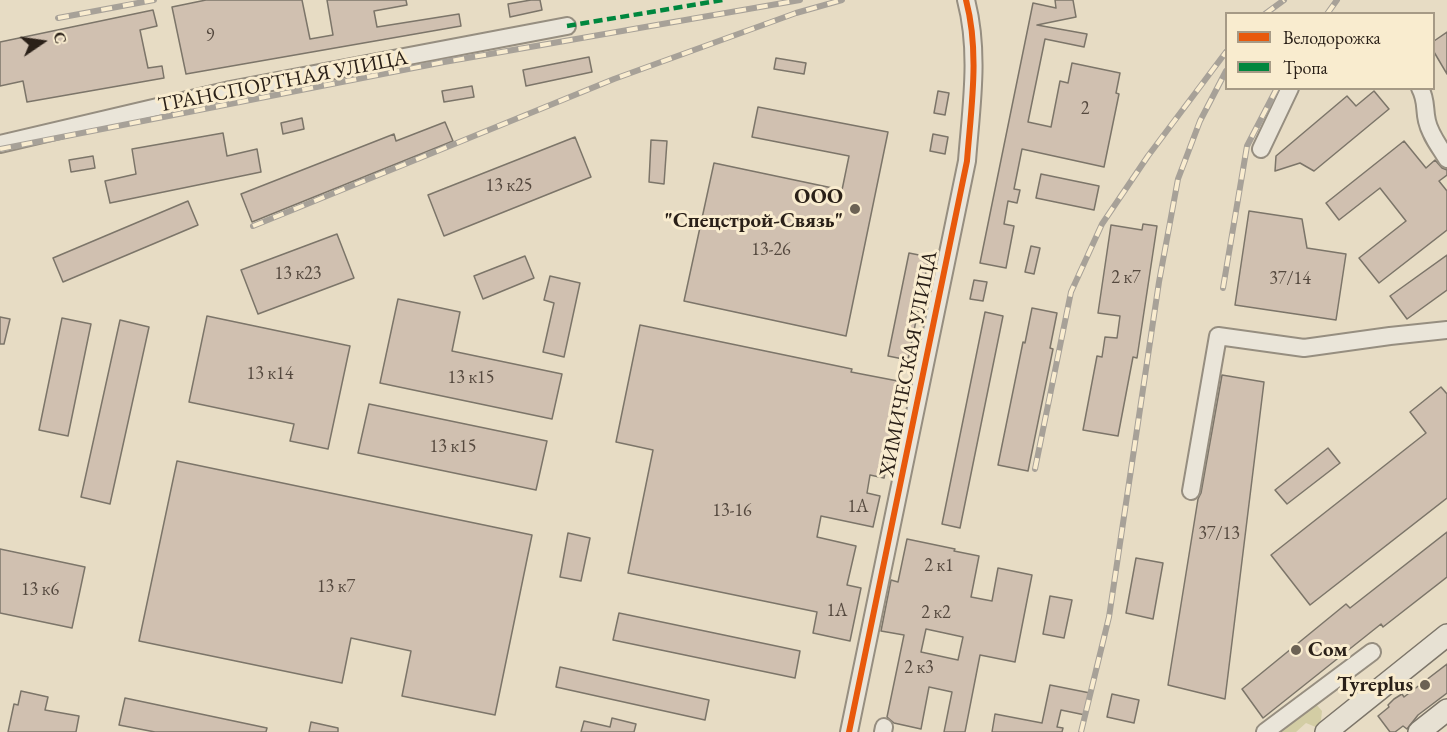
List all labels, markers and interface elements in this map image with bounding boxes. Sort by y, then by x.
north arrow [12,12,72,72]
legend [1225,12,1435,90]
house number: 9 [206,25,214,47]
text: Велодорожка [1283,26,1381,49]
text: С [49,30,72,46]
street label: ТРАНСПОРТНАЯ УЛИЦА [156,45,410,119]
text: Тропа [1283,56,1328,79]
house number: 2 [1081,98,1089,120]
house number: 13 к25 [486,175,532,197]
place label: ООО "Спецстрой-Связь" [665,184,843,234]
marker: ООО "Спецстрой-Связь" [848,202,862,216]
house number: 13-26 [751,239,791,261]
street label: ХИМИЧЕСКАЯ УЛИЦА [875,249,943,479]
house number: 13 к23 [275,263,321,285]
house number: 2 к7 [1111,267,1141,289]
house number: 37/14 [1269,268,1311,290]
house number: 13 к14 [247,363,293,385]
house number: 13 к15 [448,367,494,389]
house number: 13 к15 [430,436,476,458]
house number: 1А [847,496,869,518]
house number: 13-16 [712,500,752,522]
house number: 37/13 [1198,523,1240,545]
house number: 2 к1 [924,555,954,577]
house number: 13 к7 [317,576,355,598]
house number: 13 к6 [21,579,59,601]
house number: 1А [826,600,848,622]
house number: 2 к2 [921,602,951,624]
place label: Сом [1308,637,1348,663]
marker: Сом [1289,643,1303,657]
house number: 2 к3 [904,657,934,679]
place label: Tyreplus [1337,672,1413,698]
marker: Tyreplus [1418,678,1432,692]

